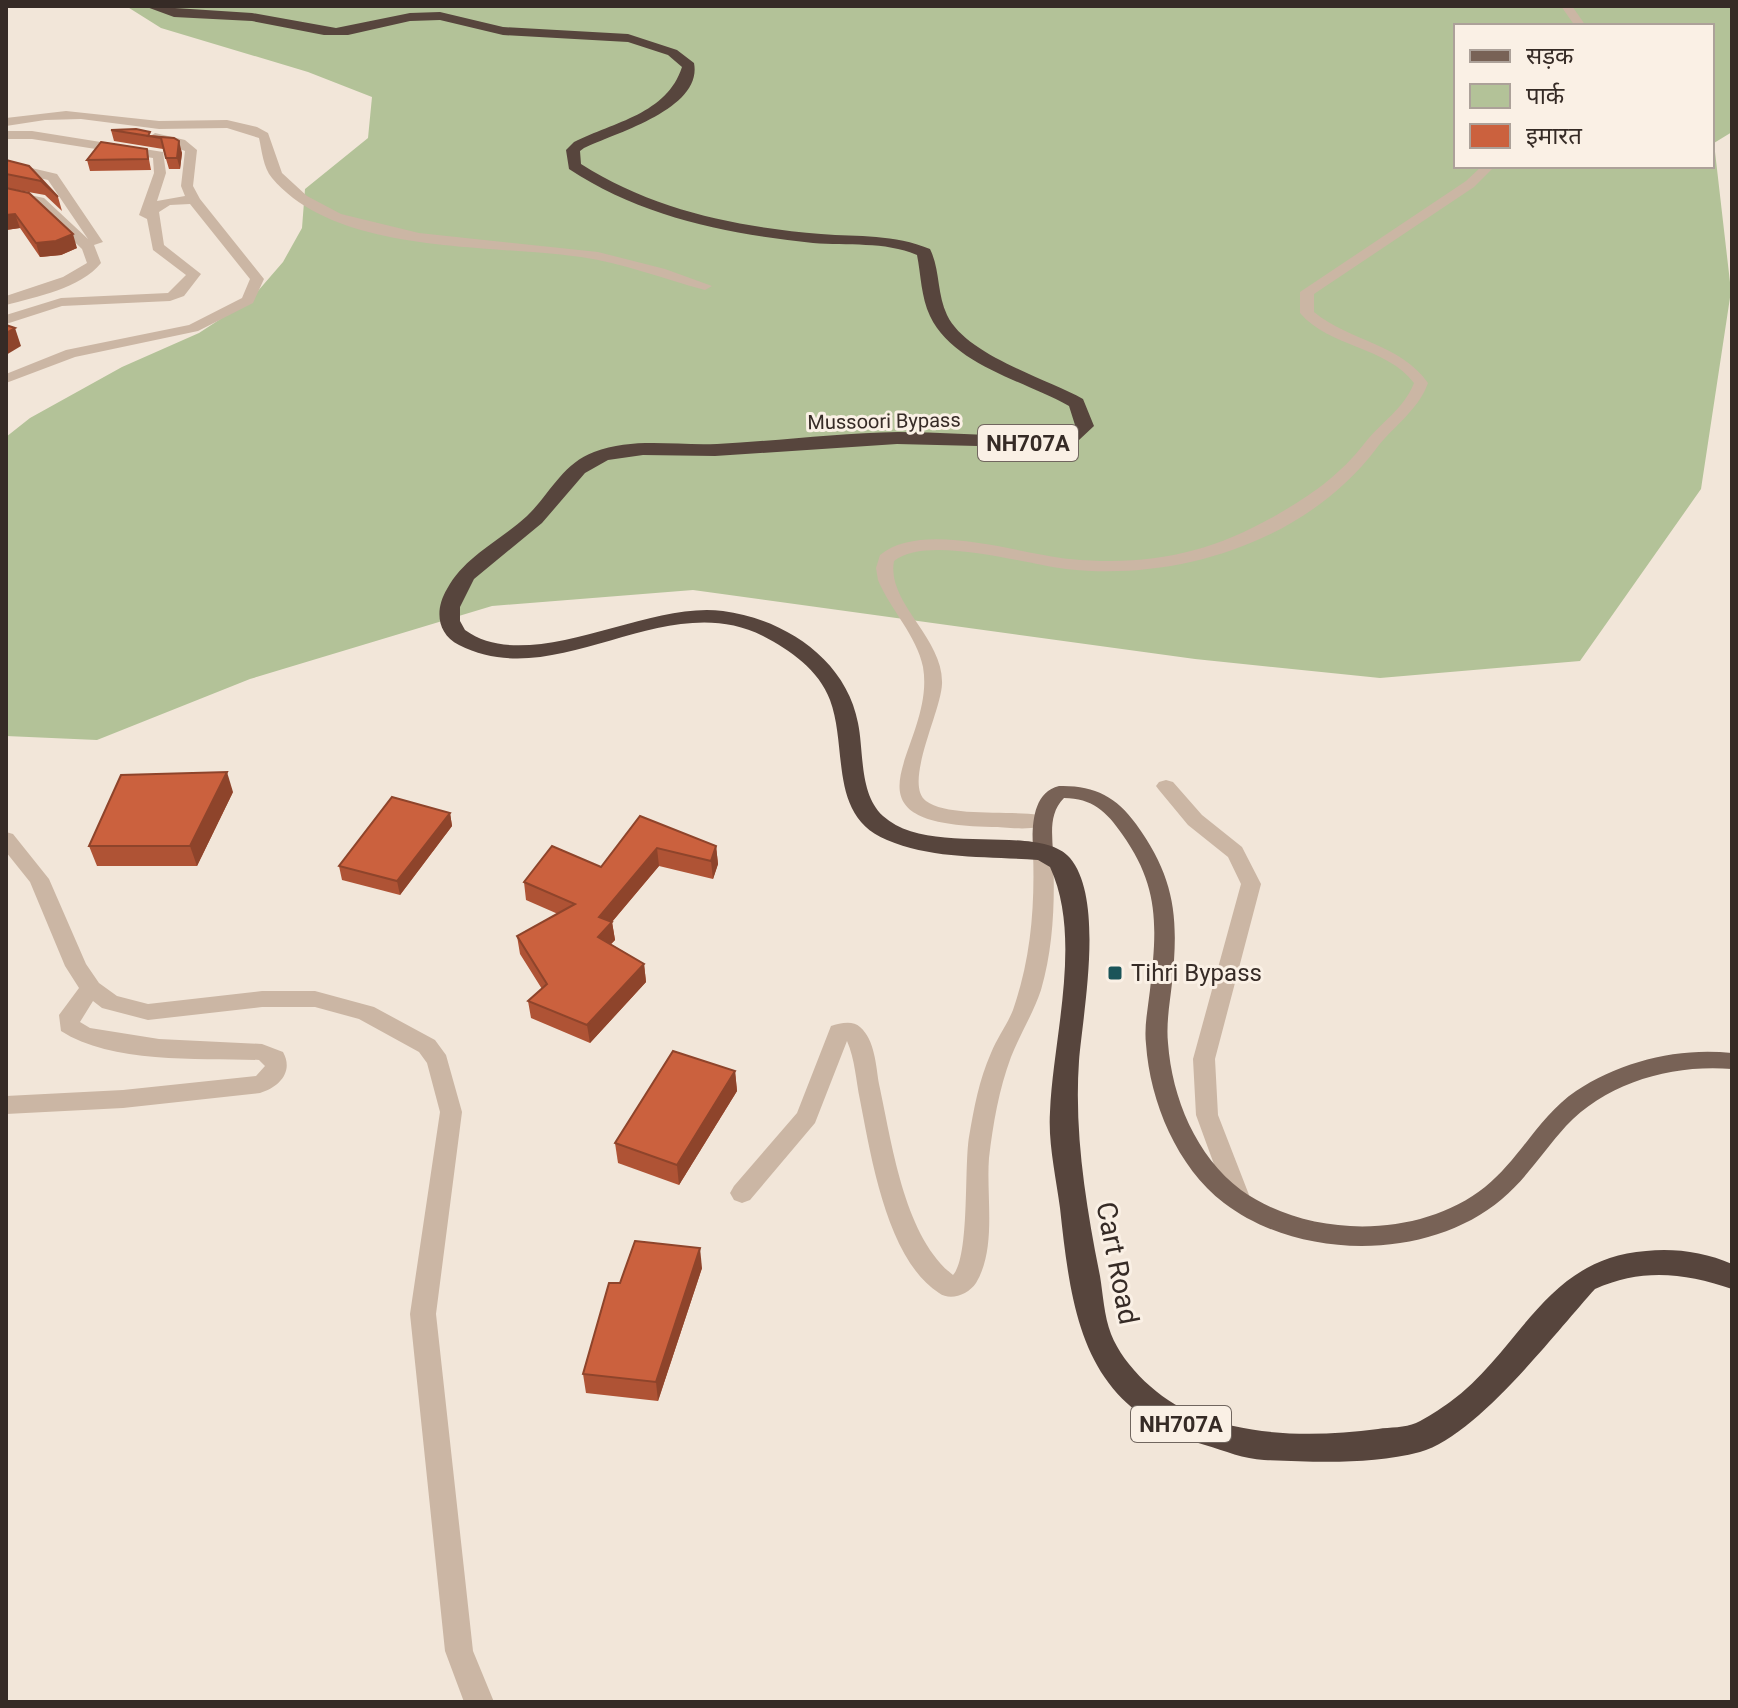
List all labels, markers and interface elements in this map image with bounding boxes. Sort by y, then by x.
legend [1454,24,1714,168]
text: सड़क [1526,42,1574,70]
text: पार्क [1526,82,1565,110]
text: इमारत [1526,122,1583,150]
street label: Mussoori Bypass [807,408,961,434]
road number: NH707A [978,425,1078,461]
place label: Tihri Bypass [1131,959,1262,987]
marker: Tihri Bypass [1106,964,1124,982]
street label: Cart Road [1089,1199,1146,1327]
road number: NH707A [1131,1406,1231,1442]

